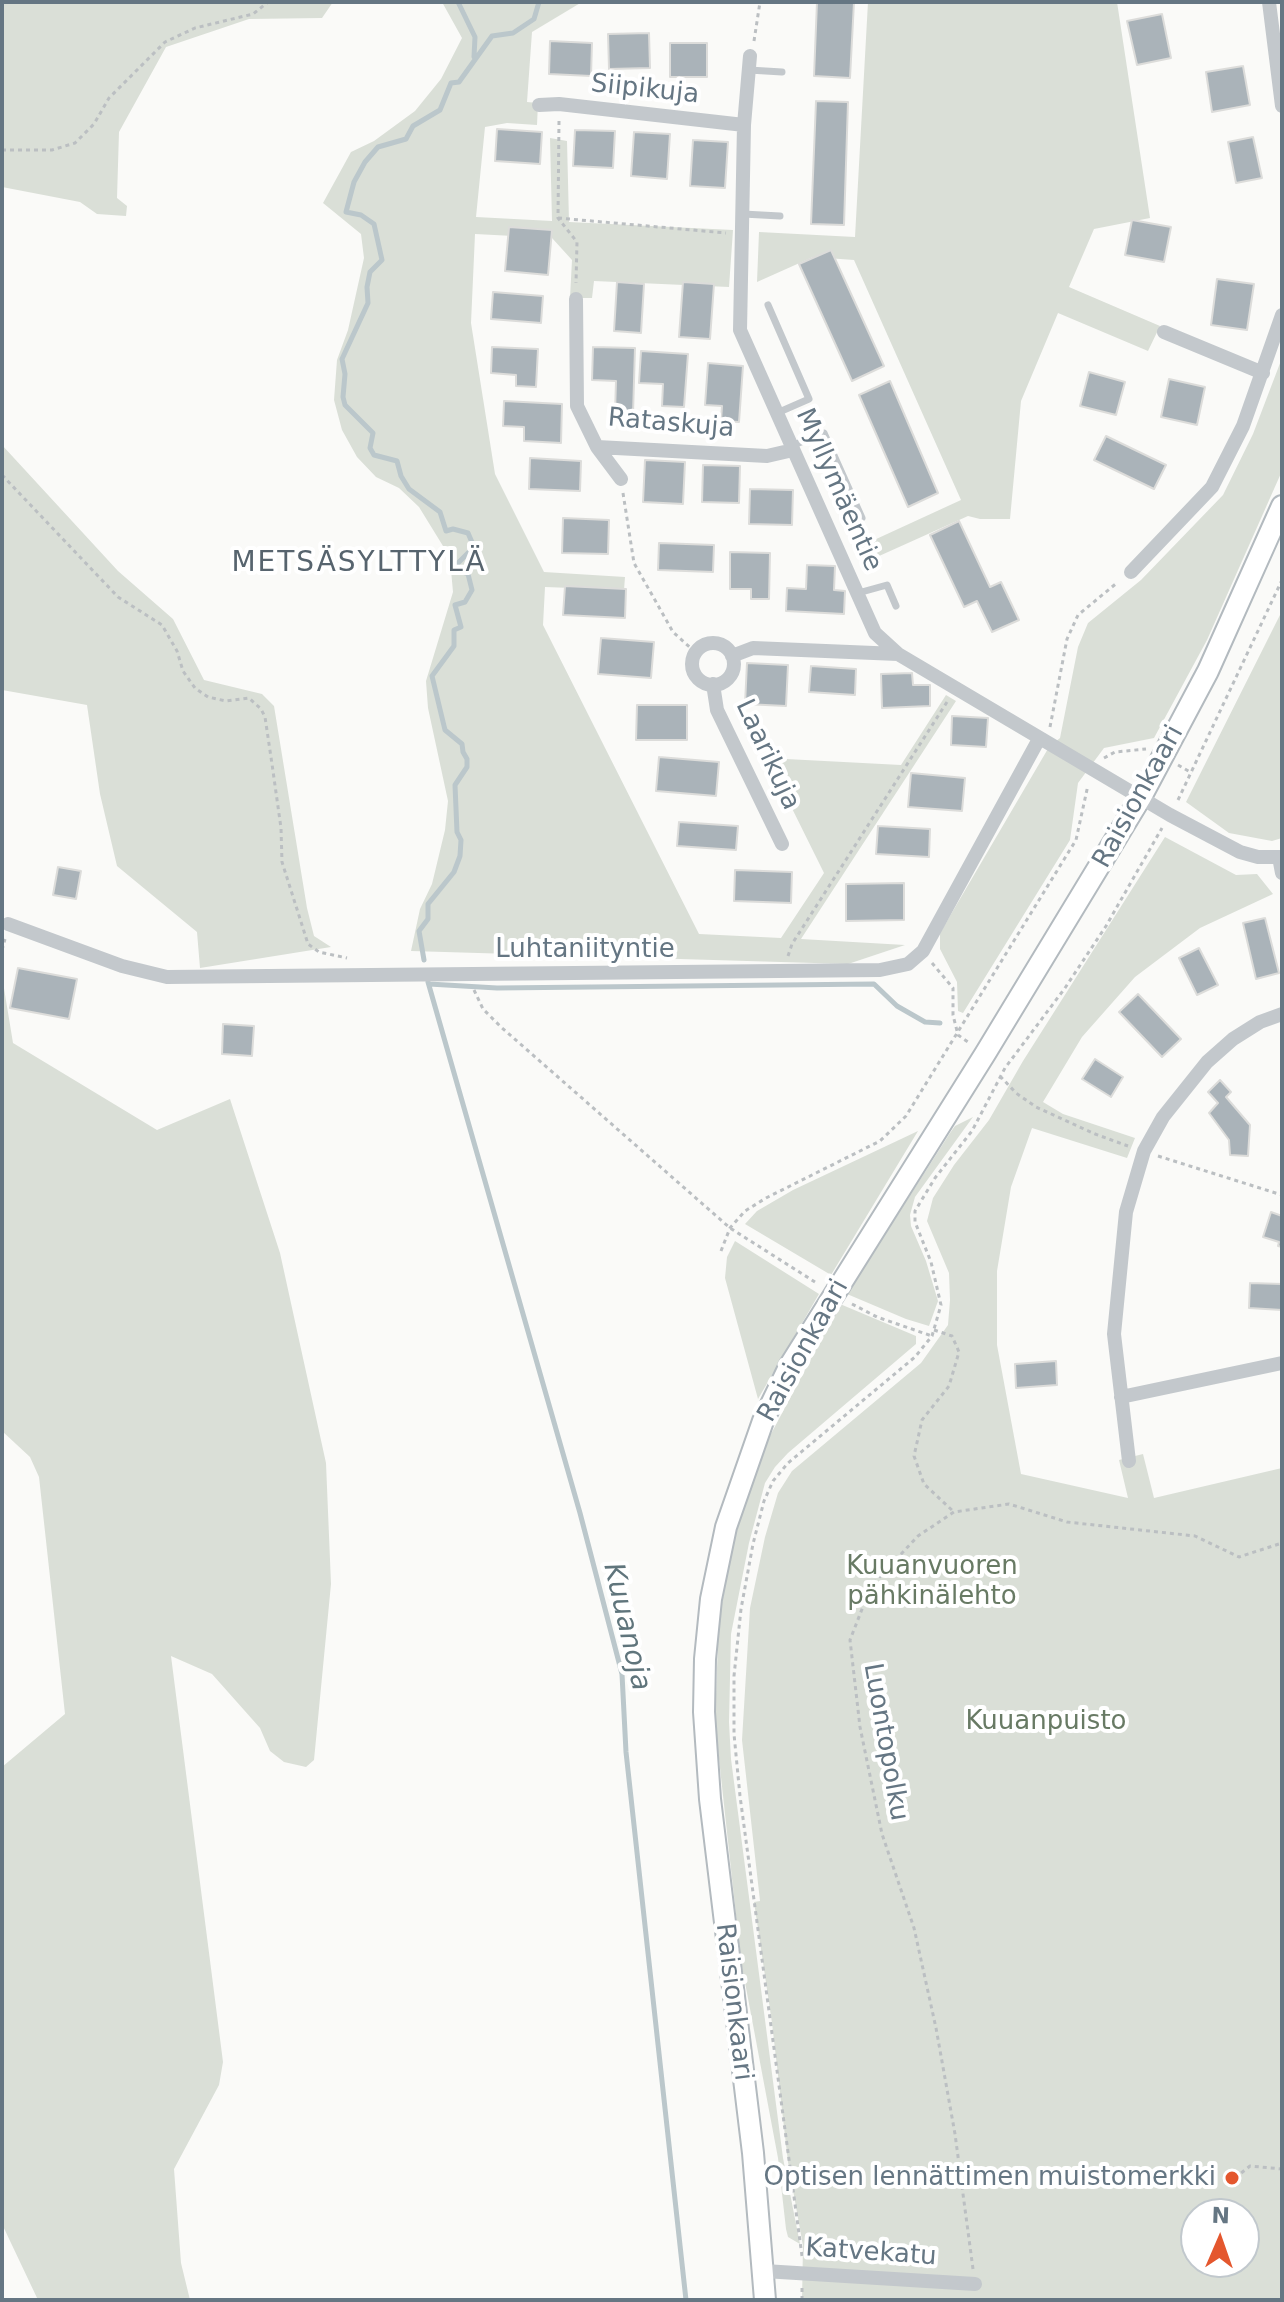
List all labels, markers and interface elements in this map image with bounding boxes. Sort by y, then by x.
street label: Siipikuja [589,69,701,111]
street label: Rataskuja [606,403,736,445]
street label: Myllymäentie [788,404,888,576]
district label: METSÄSYLTTYLÄ [231,547,487,581]
street label: Laarikuja [728,695,806,815]
street label: Raisionkaari [1087,720,1191,874]
street label: Luhtaniityntie [495,934,675,966]
street label: Raisionkaari [752,1274,856,1428]
park label: Kuuanvuoren pähkinälehto [846,1551,1018,1612]
water label: Kuuanoja [595,1560,657,1694]
street label: Luontopolku [856,1661,914,1823]
park label: Kuuanpuisto [966,1706,1126,1738]
street label: Raisionkaari [708,1922,758,2082]
place label: Optisen lennättimen muistomerkki [764,2162,1216,2194]
marker: Optisen lennättimen muistomerkki [1223,2169,1241,2187]
north arrow [1180,2198,1260,2278]
text: N [1211,2203,1230,2228]
street label: Katvekatu [804,2233,938,2273]

